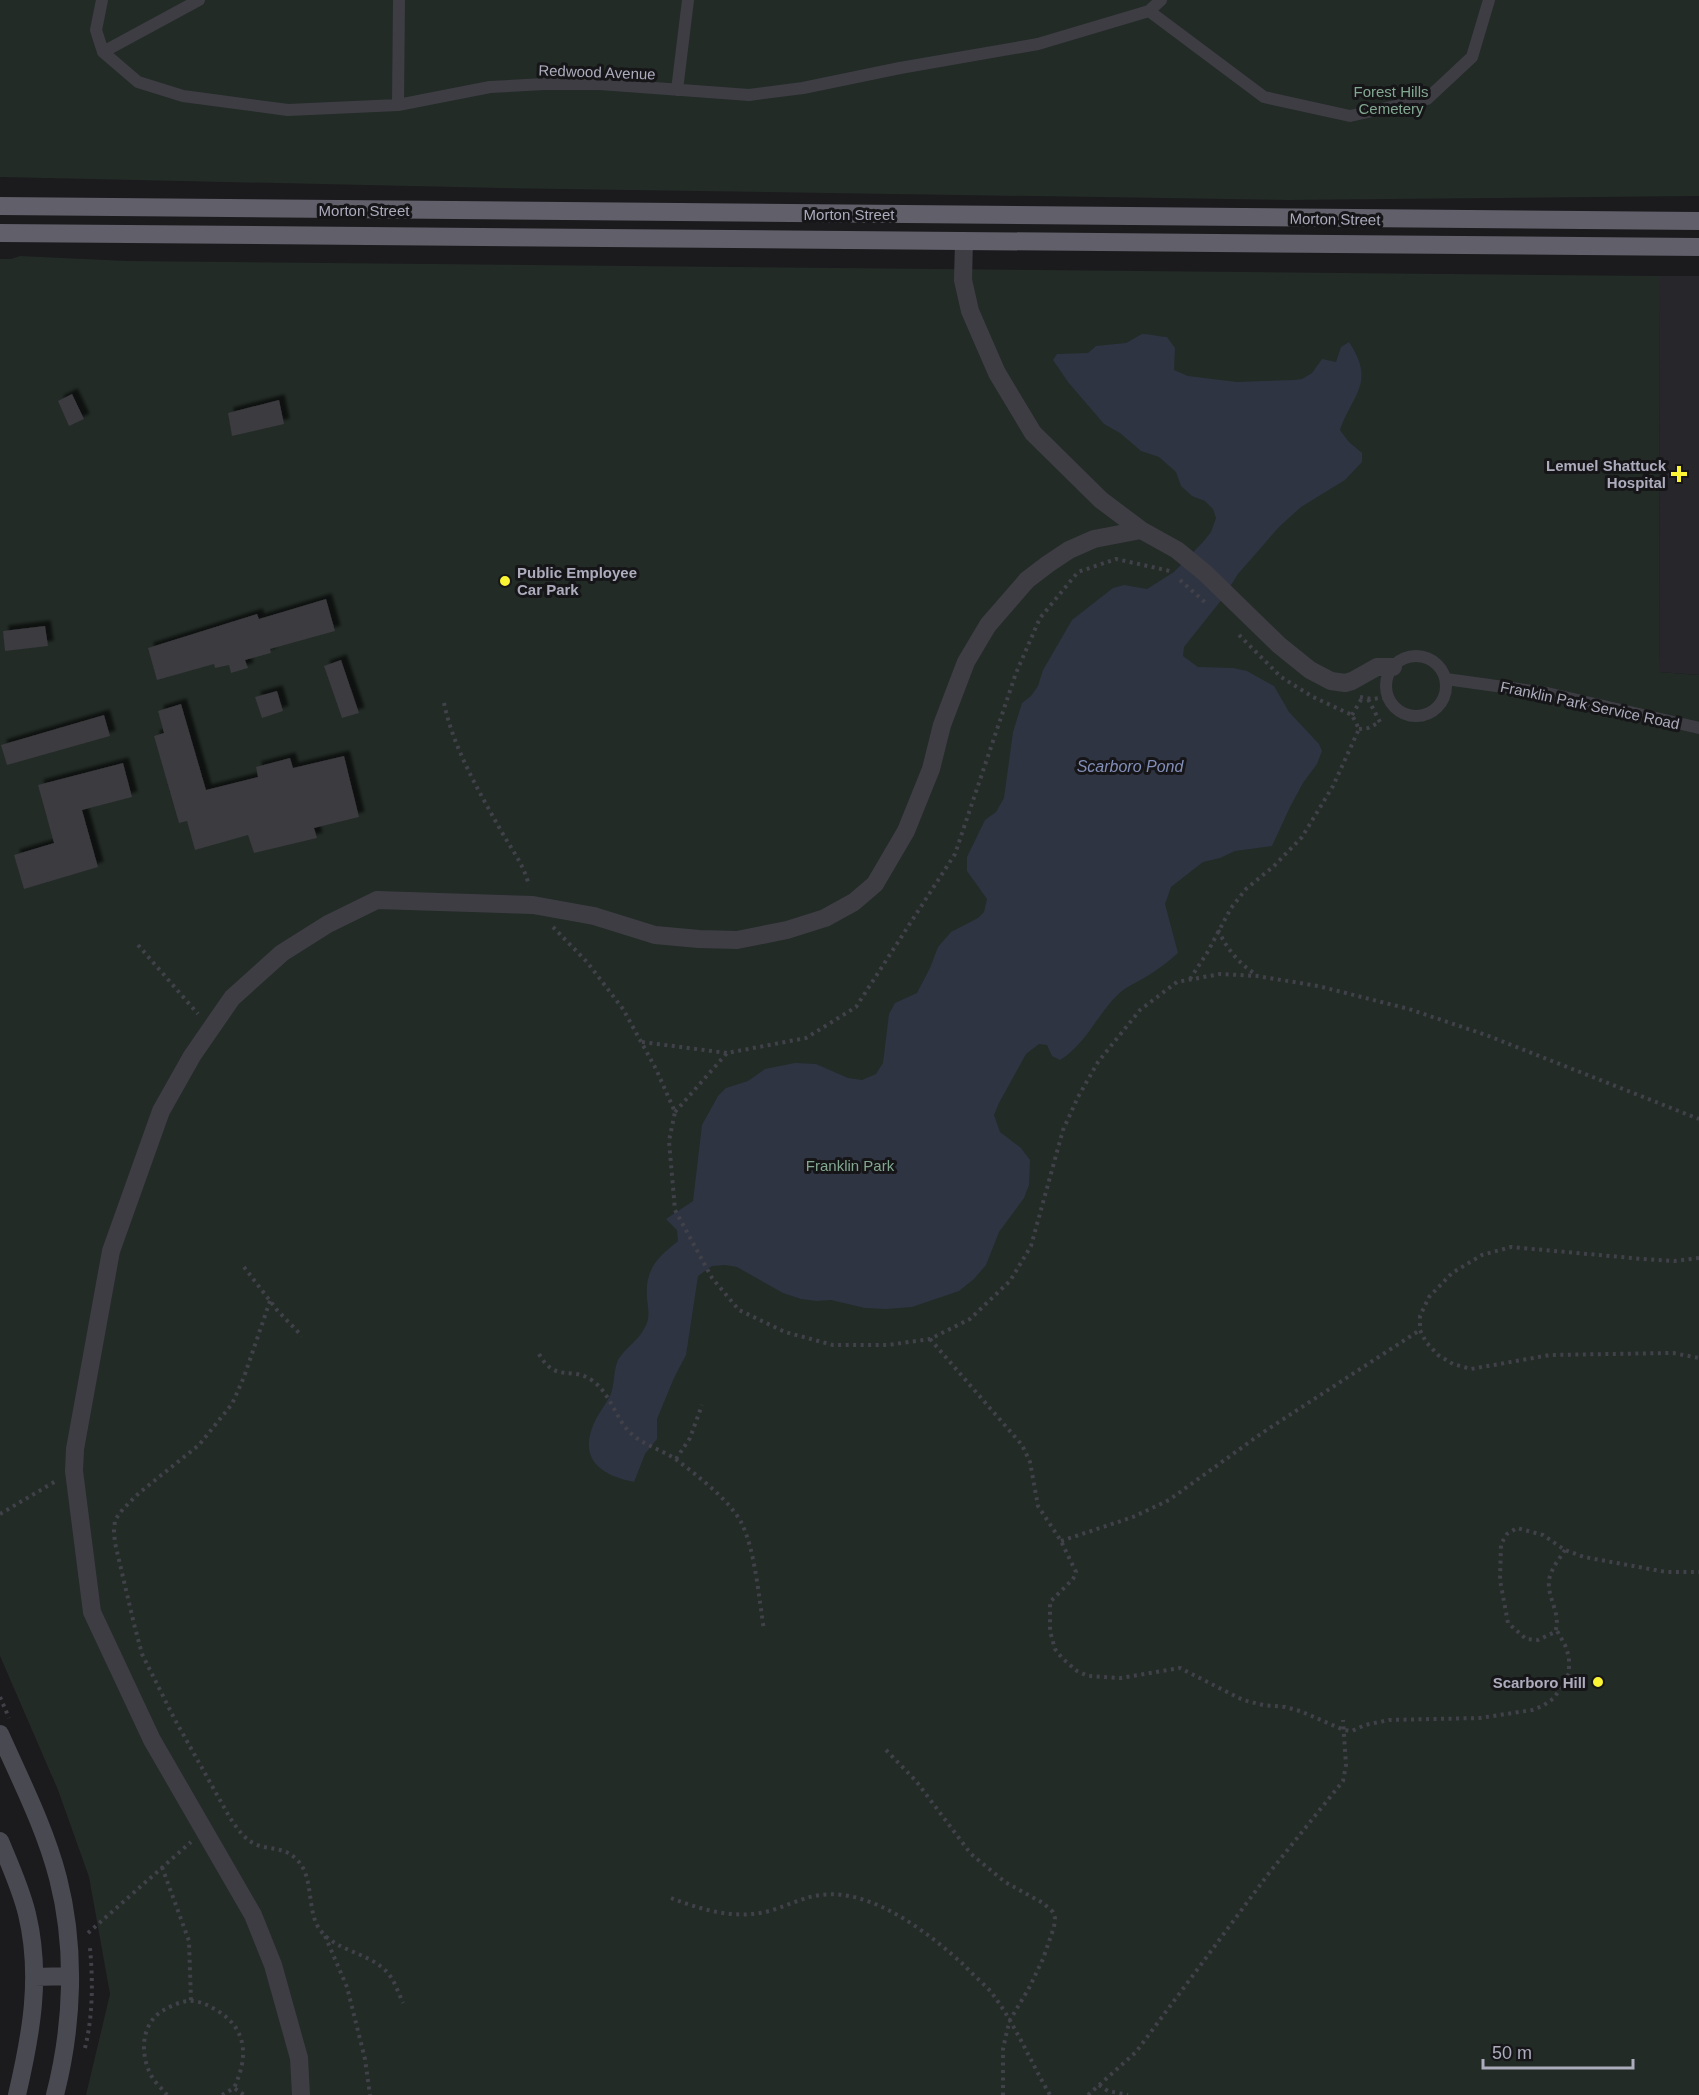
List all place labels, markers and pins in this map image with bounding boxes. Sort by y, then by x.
place label: Lemuel Shattuck Hospital [1546,457,1667,491]
marker: Lemuel Shattuck Hospital [1670,465,1688,483]
place label: Public Employee Car Park [517,564,637,598]
marker: Public Employee Car Park [498,574,512,588]
place label: Scarboro Hill [1493,1674,1586,1691]
marker: Scarboro Hill [1591,1675,1605,1689]

